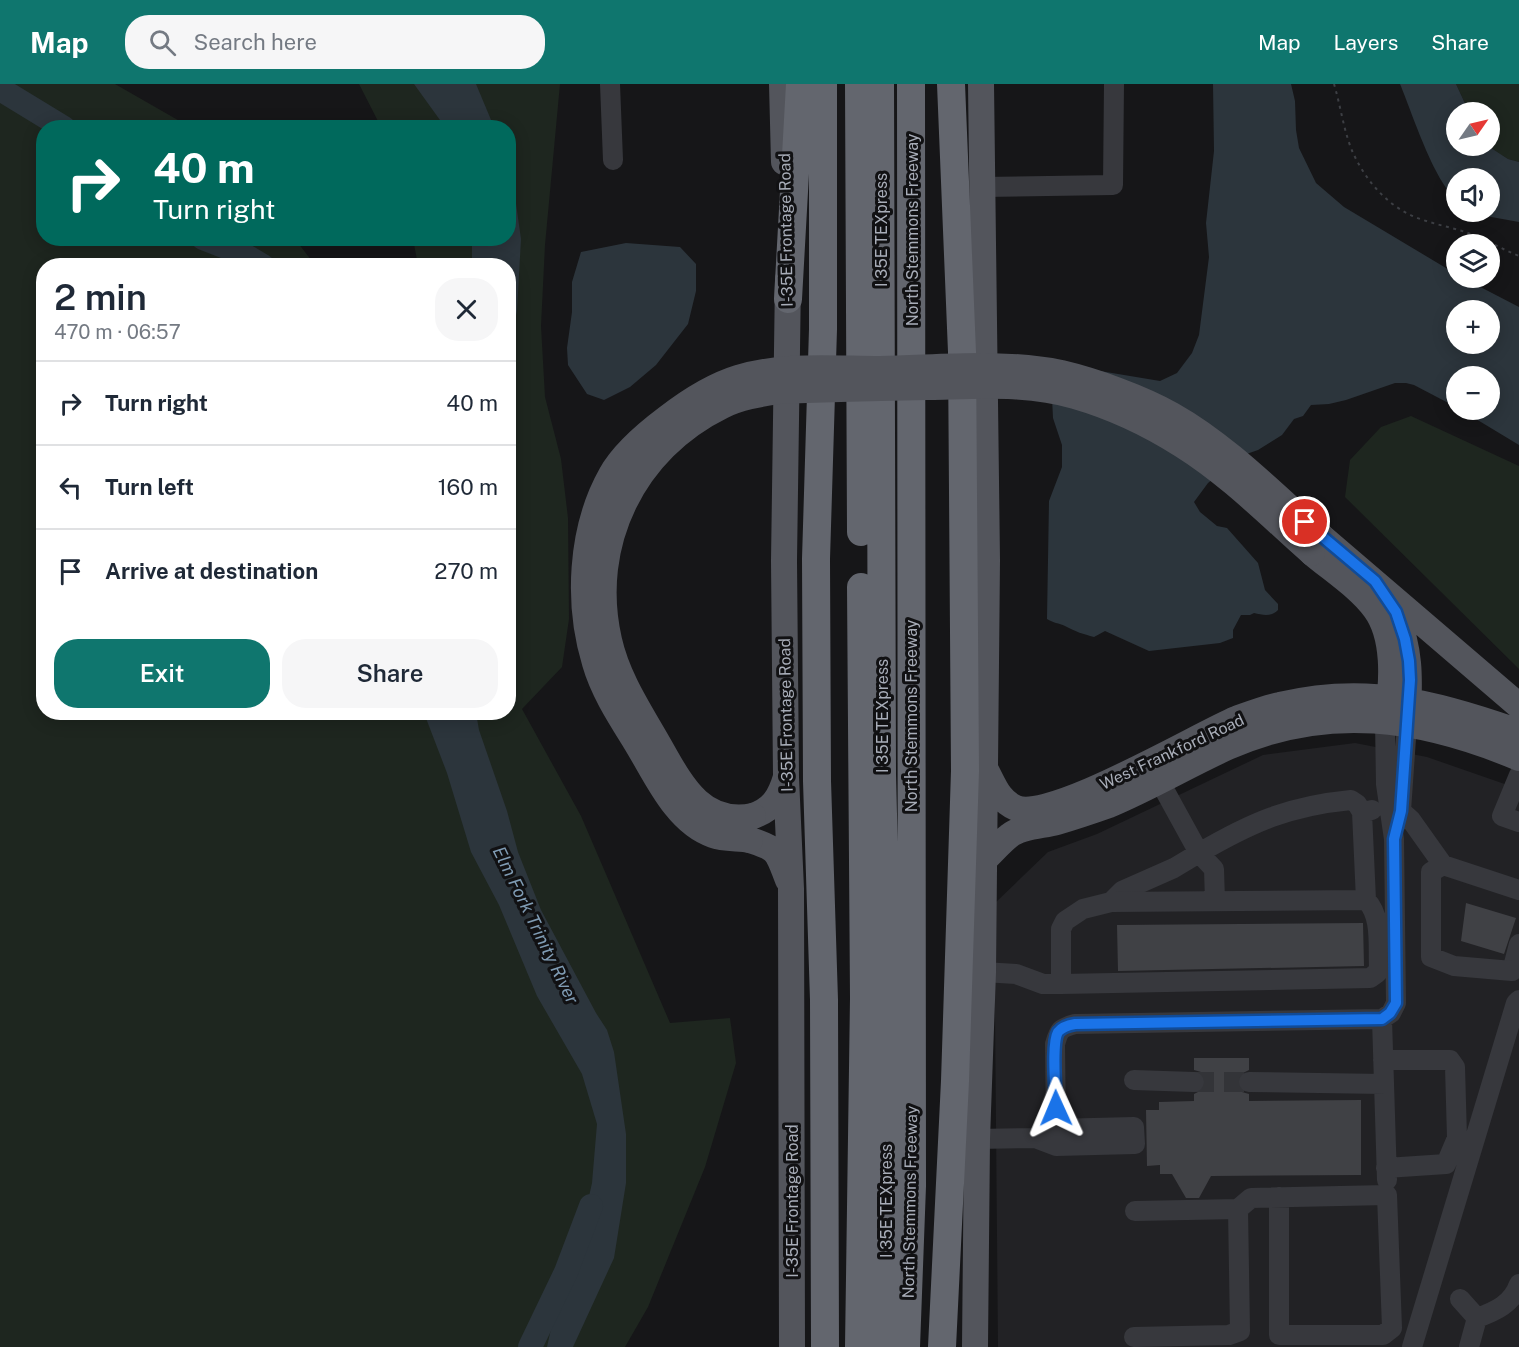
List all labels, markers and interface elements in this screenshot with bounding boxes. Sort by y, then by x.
search box [125,15,545,69]
text: Map [30,26,89,59]
icon: search [146,26,179,59]
text: Search here [194,29,317,55]
text: Map [1258,30,1301,55]
text: Layers [1334,30,1398,55]
text: Share [1431,30,1489,55]
north arrow [1446,102,1500,156]
map controls [1446,102,1500,420]
street label: North Stemmons Freeway [903,133,922,326]
text: 40 m [153,143,255,192]
icon: right [54,144,132,222]
street label: I-35E Frontage Road [775,153,797,307]
button: sound [1446,168,1500,222]
street label: I 35E TEXpress [872,173,891,287]
text: Turn right [153,193,276,225]
button: layers [1446,234,1500,288]
text: 2 min [54,276,147,318]
button: close [435,278,498,341]
button: + [1446,300,1500,354]
text: 470 m · 06:57 [54,320,181,344]
button: − [1446,366,1500,420]
icon: right [54,387,87,420]
text: Turn right [105,390,208,416]
text: 40 m [446,390,498,416]
icon: left [54,471,87,504]
text: Turn left [105,474,194,500]
text: 160 m [438,474,498,500]
pin [1279,496,1330,547]
icon: arrive [1288,505,1321,538]
icon: arrive [54,555,87,588]
text: Arrive at destination [105,558,318,584]
text: 270 m [434,558,498,584]
street label: North Stemmons Freeway [902,619,921,812]
street label: I-35E Frontage Road [775,638,797,792]
button: Exit [54,639,270,708]
button: Share [282,639,498,708]
street label: I 35E TEXpress [873,659,892,773]
street label: West Frankford Road [1097,710,1247,794]
water label: Elm Fork Trinity River [489,843,583,1007]
position arrow [1024,1076,1088,1140]
street label: North Stemmons Freeway [899,1105,921,1299]
street label: I-35E Frontage Road [783,1124,802,1278]
street label: I 35E TEXpress [877,1144,896,1258]

